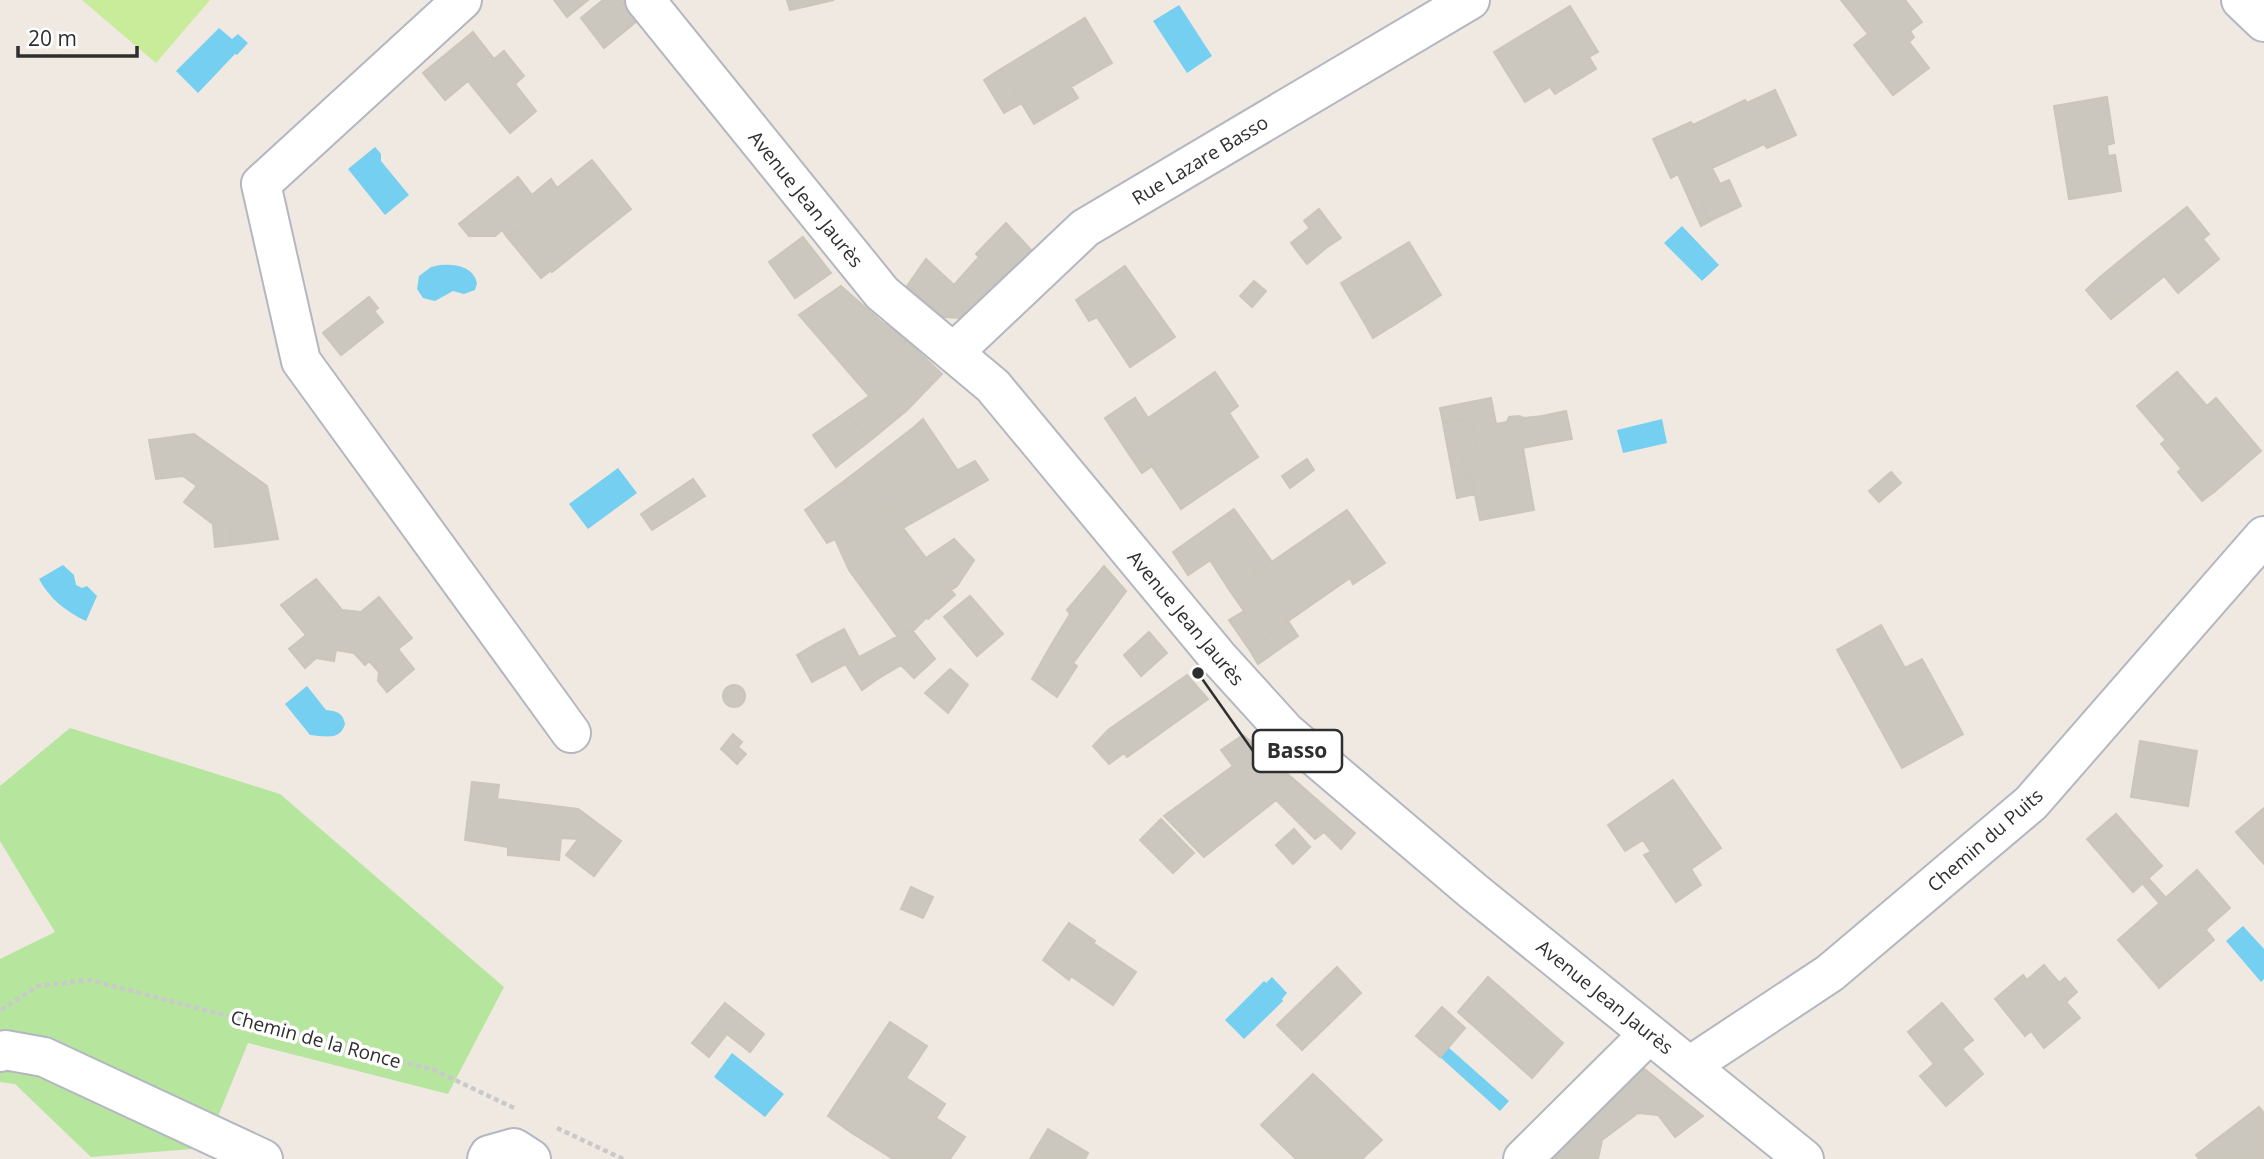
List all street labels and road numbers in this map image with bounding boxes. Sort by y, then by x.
street label: Rue Lazare Basso [1127,109,1273,211]
street label: Avenue Jean Jaurès [743,125,869,273]
street label: Avenue Jean Jaurès [1122,545,1250,691]
street label: Chemin du Puits [1922,783,2048,897]
street label: Avenue Jean Jaurès [1531,934,1679,1060]
street label: Chemin de la Ronce [228,1004,404,1074]

